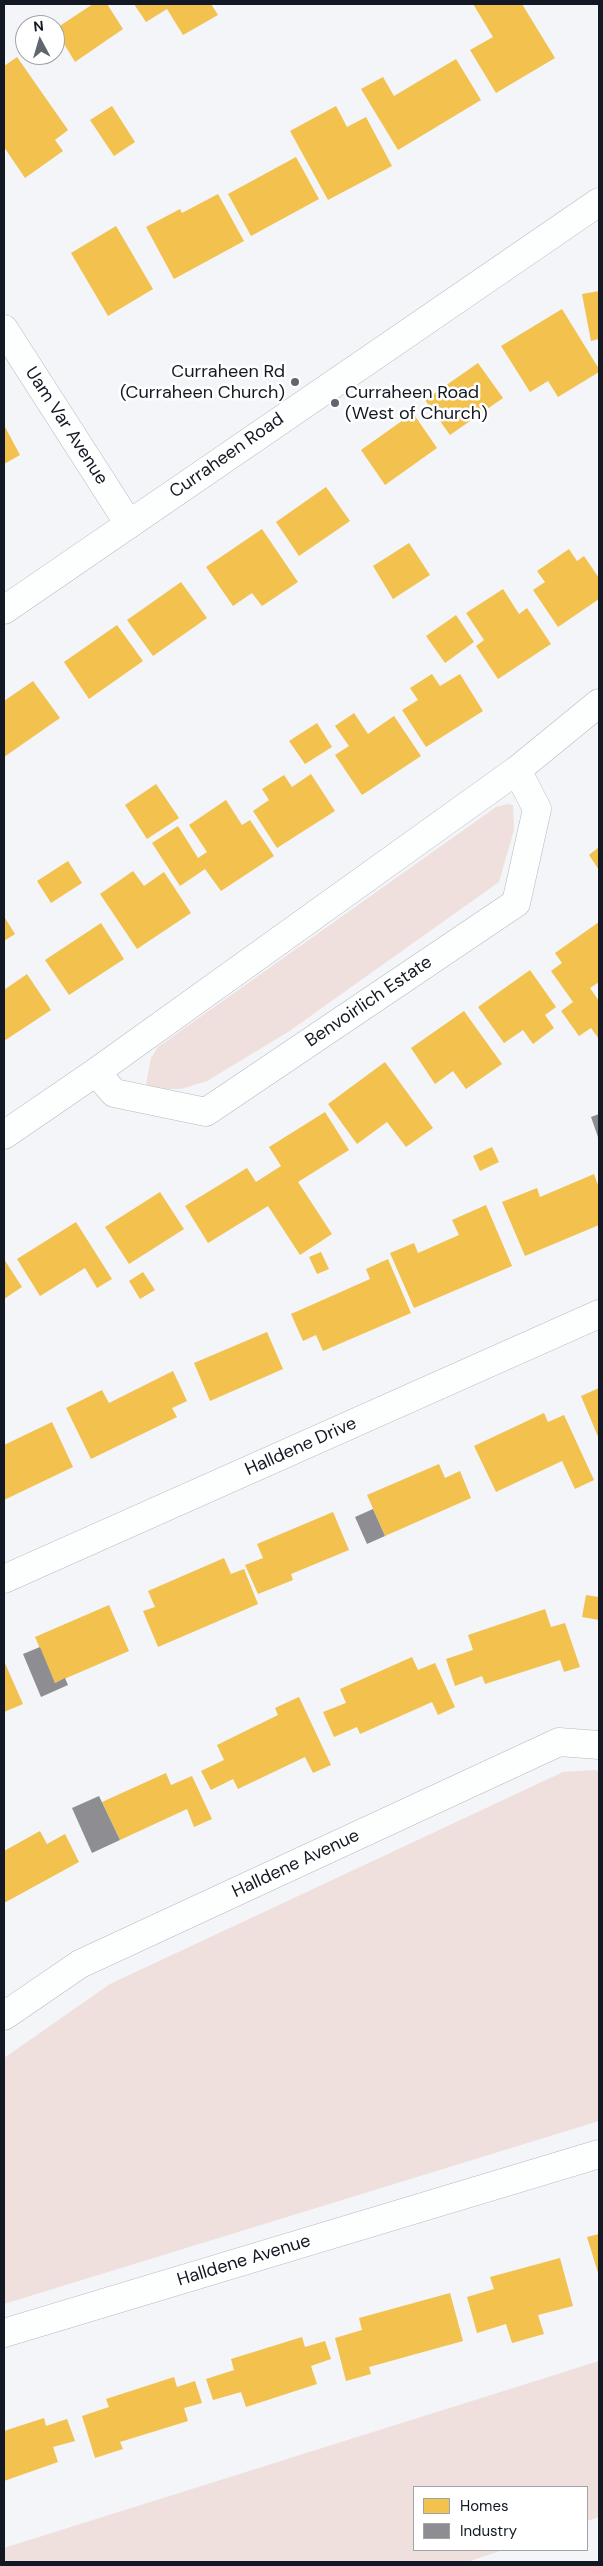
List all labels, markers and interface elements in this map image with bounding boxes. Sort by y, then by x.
north arrow [15,15,65,65]
text: N [33,17,45,36]
place label: Curraheen Rd (Curraheen Church) [120,361,285,404]
street label: Uam Var Avenue [20,363,112,489]
marker: Curraheen Rd (Curraheen Church) [289,376,301,388]
place label: Curraheen Road (West of Church) [345,382,488,424]
marker: Curraheen Road (West of Church) [329,397,341,409]
street label: Curraheen Road [166,409,288,503]
street label: Benvoirlich Estate [302,952,436,1052]
street label: Halldene Drive [242,1413,360,1481]
street label: Halldene Avenue [229,1825,363,1903]
street label: Halldene Avenue [175,2230,313,2292]
legend [413,2486,588,2551]
text: Homes [460,2496,509,2516]
text: Industry [460,2521,517,2541]

